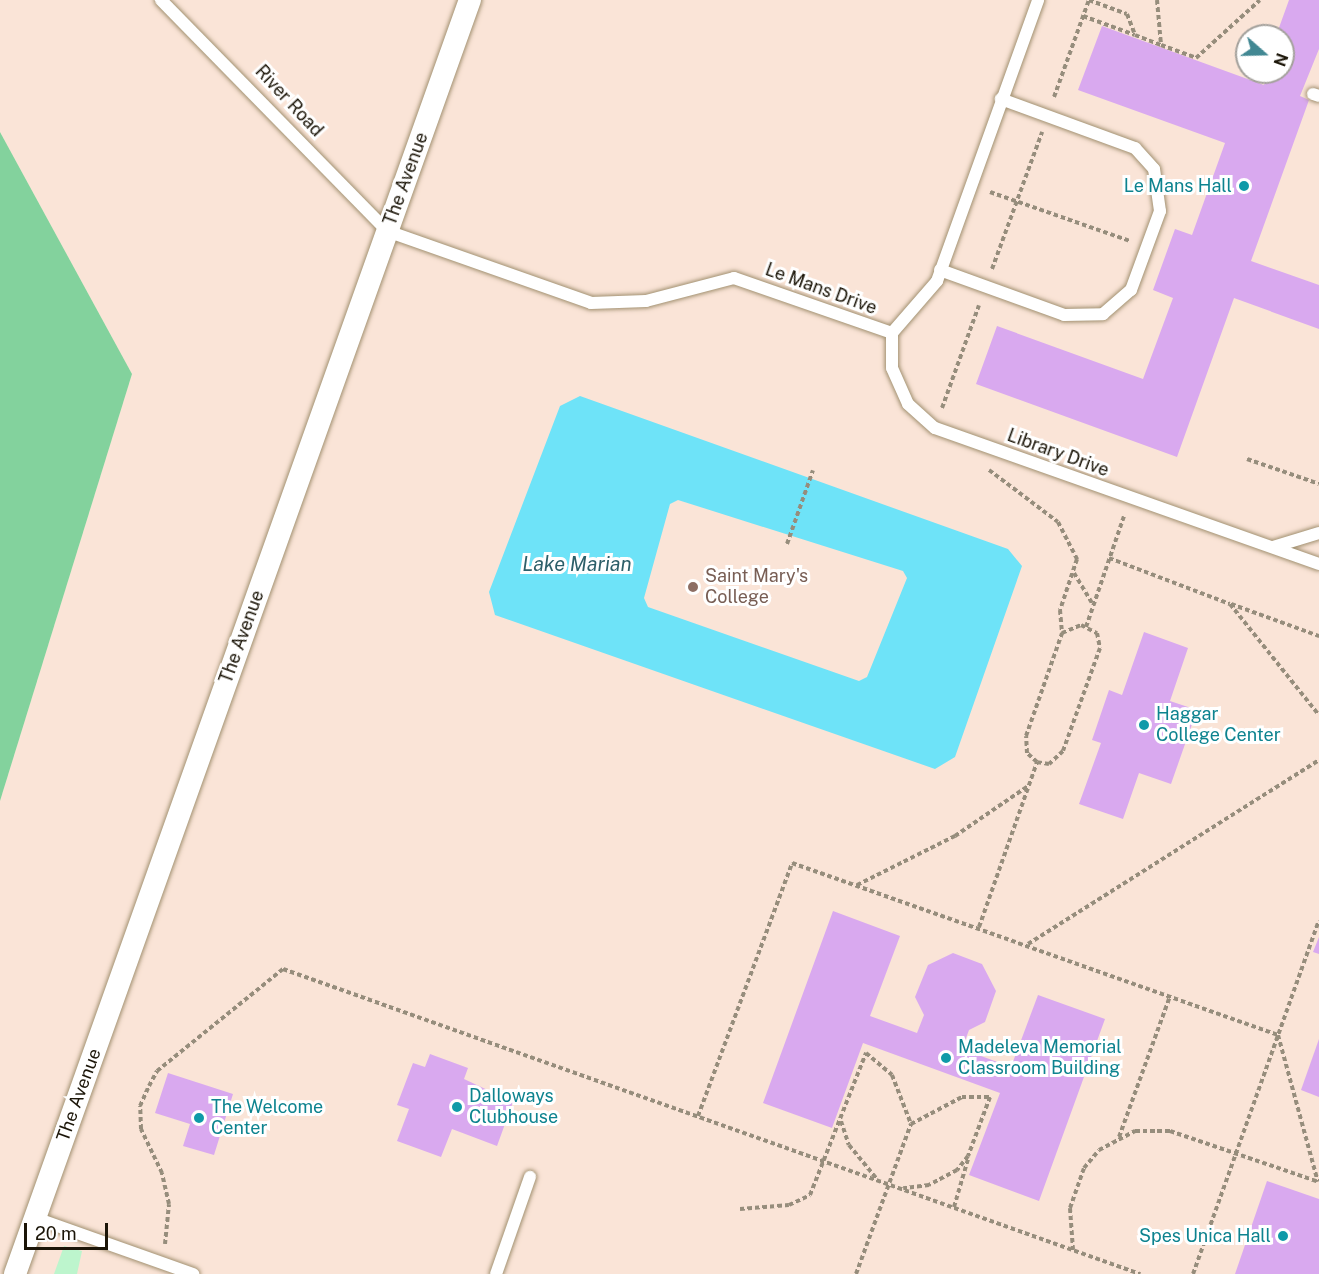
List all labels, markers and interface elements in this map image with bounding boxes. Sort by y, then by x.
north arrow [1235,24,1295,84]
text: N [1269,51,1292,69]
street label: River Road [251,61,327,141]
street label: The Avenue [379,130,433,228]
place label: Le Mans Hall [1123,175,1232,197]
marker: Le Mans Hall [1237,179,1251,193]
street label: Le Mans Drive [762,259,880,319]
street label: Library Drive [1004,425,1112,481]
water label: Lake Marian [522,552,632,576]
place label: Saint Mary's College [705,566,808,608]
marker: Saint Mary's College [686,580,700,594]
street label: The Avenue [215,588,269,686]
place label: Haggar College Center [1156,704,1281,746]
marker: Haggar College Center [1137,718,1151,732]
place label: Madeleva Memorial Classroom Building [958,1037,1122,1080]
street label: The Avenue [52,1046,106,1144]
marker: Madeleva Memorial Classroom Building [939,1051,953,1065]
place label: Dalloways Clubhouse [469,1086,558,1128]
place label: The Welcome Center [211,1097,324,1140]
marker: Dalloways Clubhouse [450,1100,464,1114]
marker: The Welcome Center [192,1111,206,1125]
scale bar [27,1211,111,1249]
text: 20 m [35,1223,77,1244]
place label: Spes Unica Hall [1139,1225,1271,1247]
marker: Spes Unica Hall [1276,1229,1290,1243]

